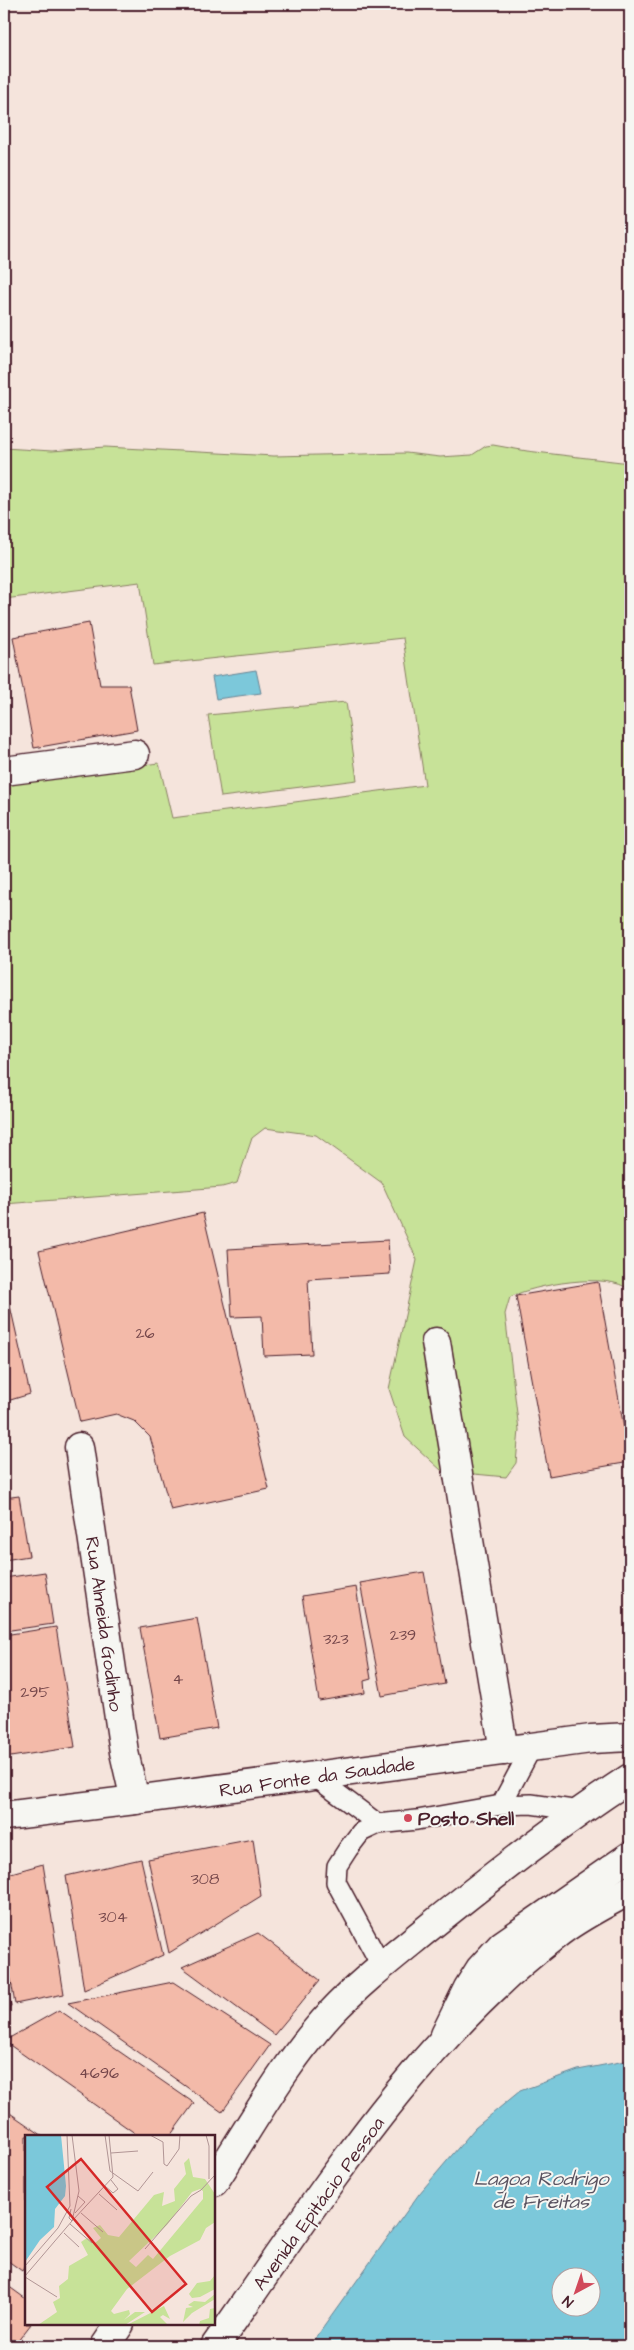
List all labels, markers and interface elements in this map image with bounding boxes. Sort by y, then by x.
house number: 26 [135,1322,155,1344]
street label: Rua Almeida Godinho [78,1535,129,1714]
house number: 239 [390,1624,416,1646]
house number: 323 [323,1628,349,1650]
house number: 4 [173,1668,184,1690]
house number: 295 [20,1681,50,1703]
street label: Rua Fonte da Saudade [218,1750,417,1805]
place label: Posto Shell [418,1806,514,1833]
marker: Posto Shell [402,1812,414,1824]
house number: 308 [191,1868,219,1890]
house number: 304 [98,1906,128,1928]
house number: 4696 [79,2062,119,2084]
street label: Avenida Epitácio Pessoa [247,2111,392,2296]
inset map [25,2135,215,2325]
water label: Lagoa Rodrigo de Freitas [473,2165,610,2216]
north arrow [552,2268,602,2318]
text: N [558,2291,578,2312]

